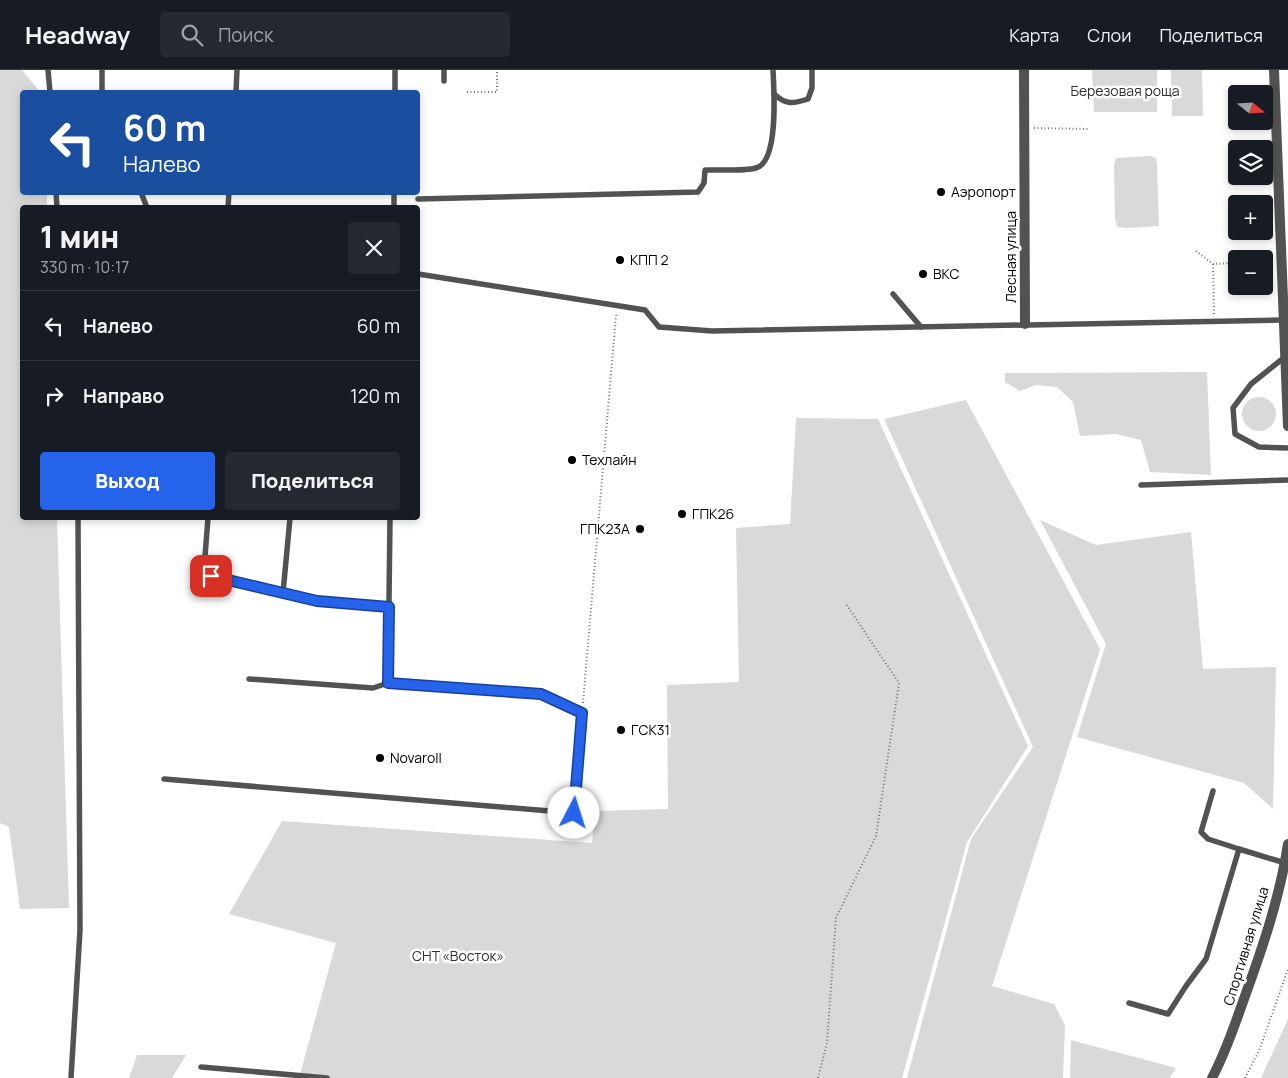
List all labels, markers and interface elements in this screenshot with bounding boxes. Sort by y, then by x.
search box [160,12,510,57]
text: Headway [25,18,130,51]
icon: search [178,21,206,49]
text: Поиск [218,22,273,48]
text: Карта [1009,23,1059,47]
text: Слои [1087,23,1131,47]
text: Поделиться [1159,23,1263,47]
park label: Березовая роща [1070,81,1180,100]
north arrow [1228,85,1272,130]
map controls [1228,85,1273,295]
text: 60 m [123,104,206,152]
icon: left [40,110,105,175]
button: layers [1228,140,1273,185]
text: Налево [123,149,201,179]
place label: Аэропорт [951,182,1016,201]
marker: Аэропорт [935,186,947,198]
button: + [1228,195,1273,240]
street label: Лесная улица [1001,211,1020,303]
text: 1 мин [40,216,119,257]
button: close [348,222,400,274]
place label: КПП 2 [630,250,668,269]
button: − [1228,250,1273,295]
marker: КПП 2 [614,254,626,266]
text: 330 m · 10:17 [40,256,129,278]
place label: ВКС [933,264,959,283]
marker: ВКС [917,268,929,280]
icon: left [40,312,68,340]
text: Налево [83,313,153,339]
text: 60 m [357,313,400,339]
icon: right [40,382,68,410]
text: Направо [83,383,164,409]
text: 120 m [350,383,400,409]
place label: Техлайн [582,450,636,469]
button: Выход [40,452,215,510]
button: Поделиться [225,452,400,510]
marker: Техлайн [566,454,578,466]
place label: ГПК26 [692,504,734,523]
marker: ГПК26 [676,508,688,520]
place label: ГПК23А [580,519,630,538]
marker: ГПК23А [634,523,646,535]
pin [190,555,232,597]
icon: arrive [197,562,225,590]
place label: ГСК31 [631,720,670,739]
marker: ГСК31 [615,724,627,736]
place label: Novaroll [390,748,442,767]
marker: Novaroll [374,752,386,764]
position arrow [547,786,599,838]
street label: Спортивная улица [1218,884,1273,1008]
park label: СНТ «Восток» [412,946,504,965]

